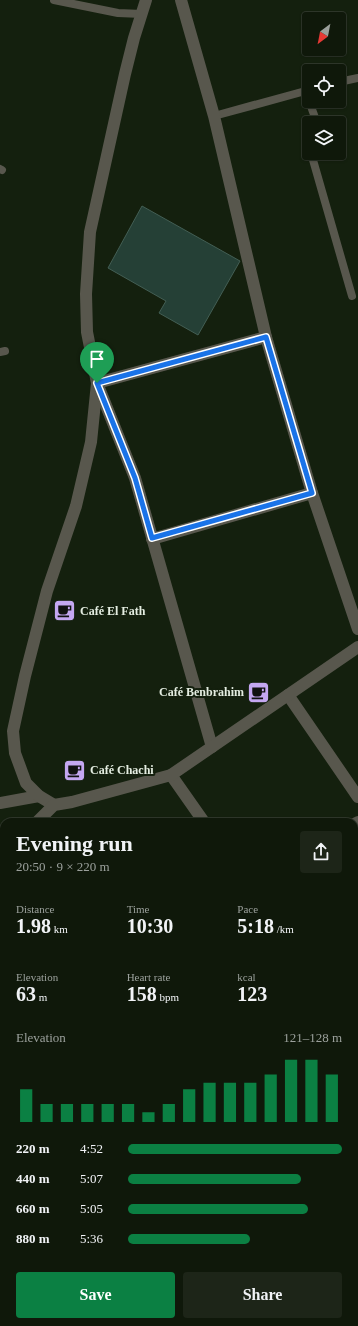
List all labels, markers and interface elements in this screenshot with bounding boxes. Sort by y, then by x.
north arrow [302,12,346,56]
map controls [302,12,346,160]
button: locate [302,64,346,108]
button: layers [302,116,346,160]
pin [80,342,114,383]
icon: arrive [86,348,108,370]
cafe icon: Café El Fath [52,598,78,624]
place label: Café El Fath [80,604,146,618]
cafe icon: Café Benbrahim [246,679,272,705]
place label: Café Benbrahim [159,685,244,699]
cafe icon: Café Chachi [62,757,88,783]
place label: Café Chachi [90,763,154,777]
text: Evening run [16,831,133,856]
button: share [300,831,342,873]
text: 20:50 · 9 × 220 m [16,859,110,874]
text: Distance [16,903,54,915]
text: Time [127,903,149,915]
text: Pace [237,903,258,915]
text: 1.98 [16,915,51,937]
text: 10:30 [127,915,173,937]
text: 5:18 [237,915,274,937]
text: km [51,923,68,935]
text: /km [274,923,294,935]
text: Elevation [16,971,58,983]
text: Heart rate [127,971,170,983]
text: kcal [237,971,256,983]
text: 63 [16,983,36,1005]
text: 158 [127,983,157,1005]
text: 123 [237,983,267,1005]
text: m [36,991,47,1003]
text: bpm [157,991,179,1003]
text: Elevation [16,1030,66,1045]
text: 121–128 m [283,1030,342,1045]
text: 220 m [16,1141,50,1156]
text: 4:52 [80,1141,103,1156]
text: 440 m [16,1171,50,1186]
text: 5:07 [80,1171,103,1186]
text: 660 m [16,1201,50,1216]
text: 5:05 [80,1201,103,1216]
text: 880 m [16,1231,50,1246]
text: 5:36 [80,1231,103,1246]
button: Save [16,1272,175,1318]
button: Share [183,1272,342,1318]

